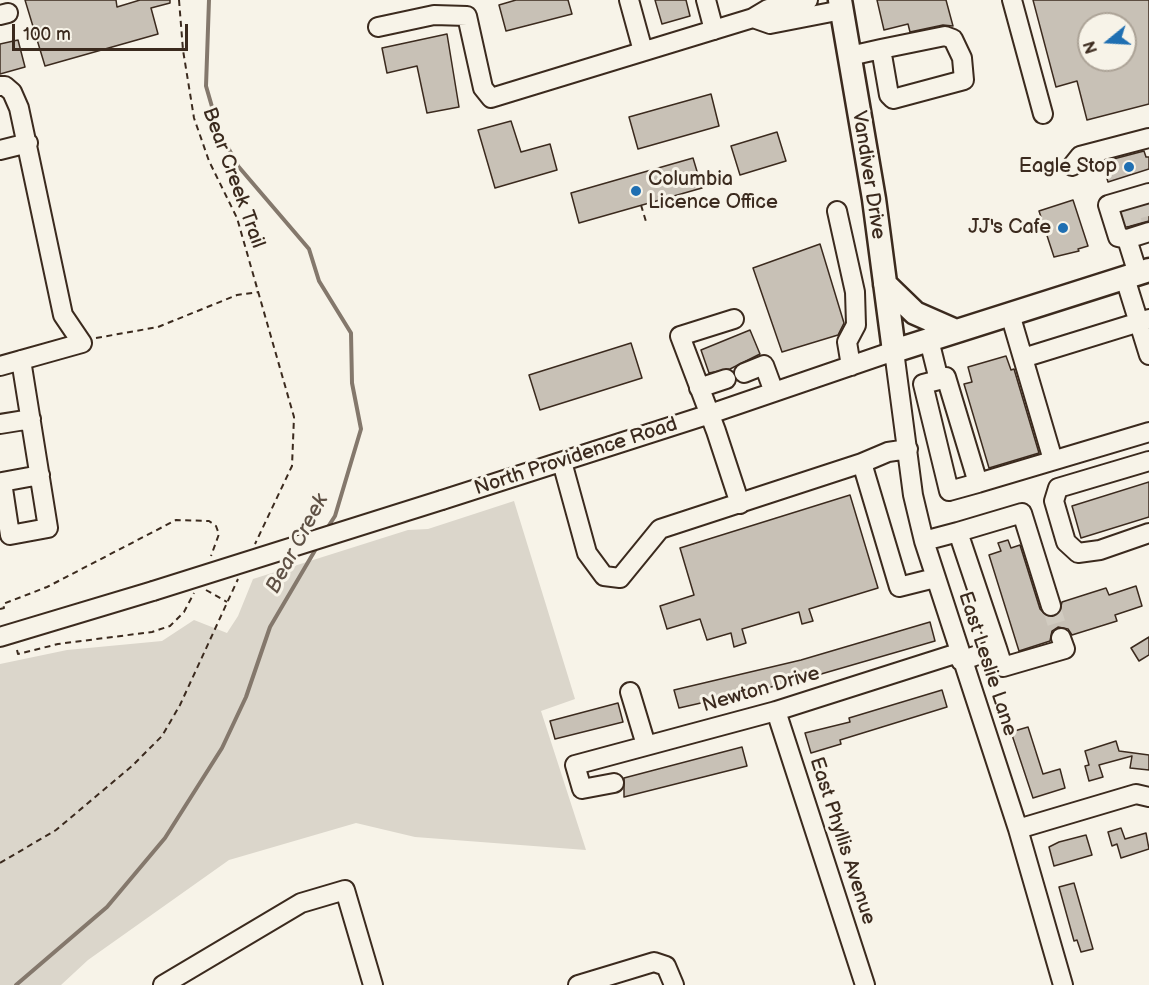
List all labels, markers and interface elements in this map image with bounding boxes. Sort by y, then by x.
scale bar [15,12,190,50]
north arrow [1077,12,1137,72]
text: 100 m [23,24,71,45]
text: N [1080,38,1102,56]
street label: Bear Creek Trail [196,104,270,252]
street label: Vandiver Drive [846,109,890,241]
place label: Eagle Stop [1019,155,1117,179]
marker: Eagle Stop [1122,160,1136,174]
place label: Columbia Licence Office [648,168,778,215]
marker: Columbia Licence Office [629,184,643,198]
place label: JJ's Cafe [968,216,1051,240]
marker: JJ's Cafe [1056,221,1070,235]
street label: North Providence Road [471,413,681,501]
water label: Bear Creek [261,490,335,598]
street label: East Leslie Lane [952,589,1022,739]
street label: Newton Drive [700,662,822,718]
street label: East Phyllis Avenue [804,754,880,928]

